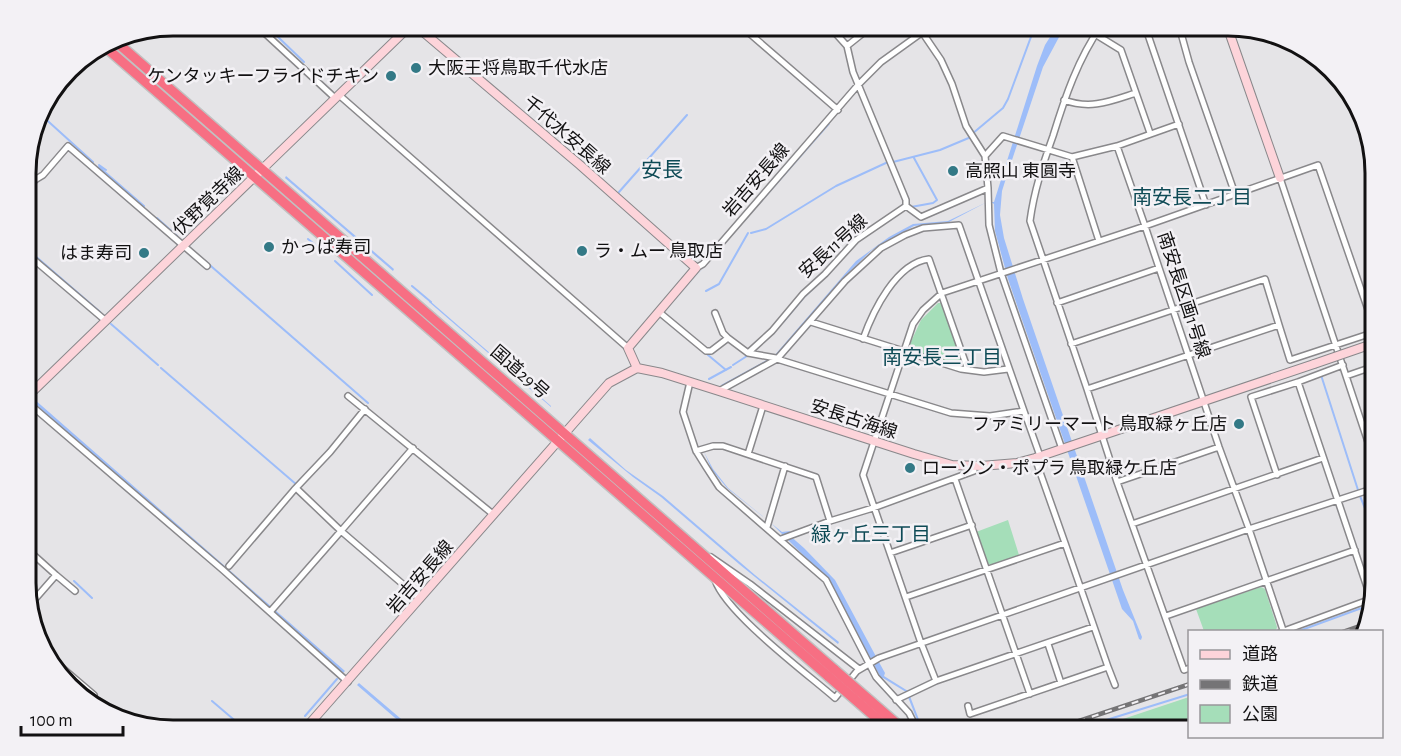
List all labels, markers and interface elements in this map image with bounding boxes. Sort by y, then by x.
place label: 大阪王将鳥取千代水店 [428,58,608,78]
marker: 大阪王将鳥取千代水店 [409,61,423,75]
place label: ケンタッキーフライドチキン [147,67,379,86]
marker: ケンタッキーフライドチキン [384,69,398,83]
street label: 千代水安長線 [520,92,614,178]
street label: 岩吉安長線 [719,139,793,221]
district label: 安長 [641,159,683,181]
place label: 高照山 東圓寺 [965,162,1076,181]
street label: 伏野覚寺線 [169,163,247,239]
marker: 高照山 東圓寺 [946,164,960,178]
district label: 南安長二丁目 [1132,186,1252,208]
street label: 安長11号線 [795,210,871,282]
street label: 南安長区画1号線 [1154,229,1214,361]
place label: かっぱ寿司 [281,238,371,257]
marker: かっぱ寿司 [262,240,276,254]
place label: ラ・ムー 鳥取店 [594,241,723,261]
place label: はま寿司 [60,244,132,263]
marker: ラ・ムー 鳥取店 [575,244,589,258]
marker: はま寿司 [137,246,151,260]
street label: 国道29号 [487,341,553,403]
district label: 南安長三丁目 [882,346,1002,368]
street label: 安長古海線 [808,396,900,442]
place label: ファミリーマート 鳥取緑ヶ丘店 [972,414,1227,434]
marker: ファミリーマート 鳥取緑ヶ丘店 [1232,417,1246,431]
place label: ローソン・ポプラ 鳥取緑ケ丘店 [922,458,1177,478]
marker: ローソン・ポプラ 鳥取緑ケ丘店 [903,461,917,475]
district label: 緑ヶ丘三丁目 [811,524,931,545]
street label: 岩吉安長線 [383,536,457,618]
legend [1188,630,1383,738]
text: 道路 [1242,644,1278,664]
text: 鉄道 [1242,674,1278,694]
scale bar [21,699,123,737]
text: 公園 [1242,705,1278,724]
text: 100 m [30,712,73,730]

